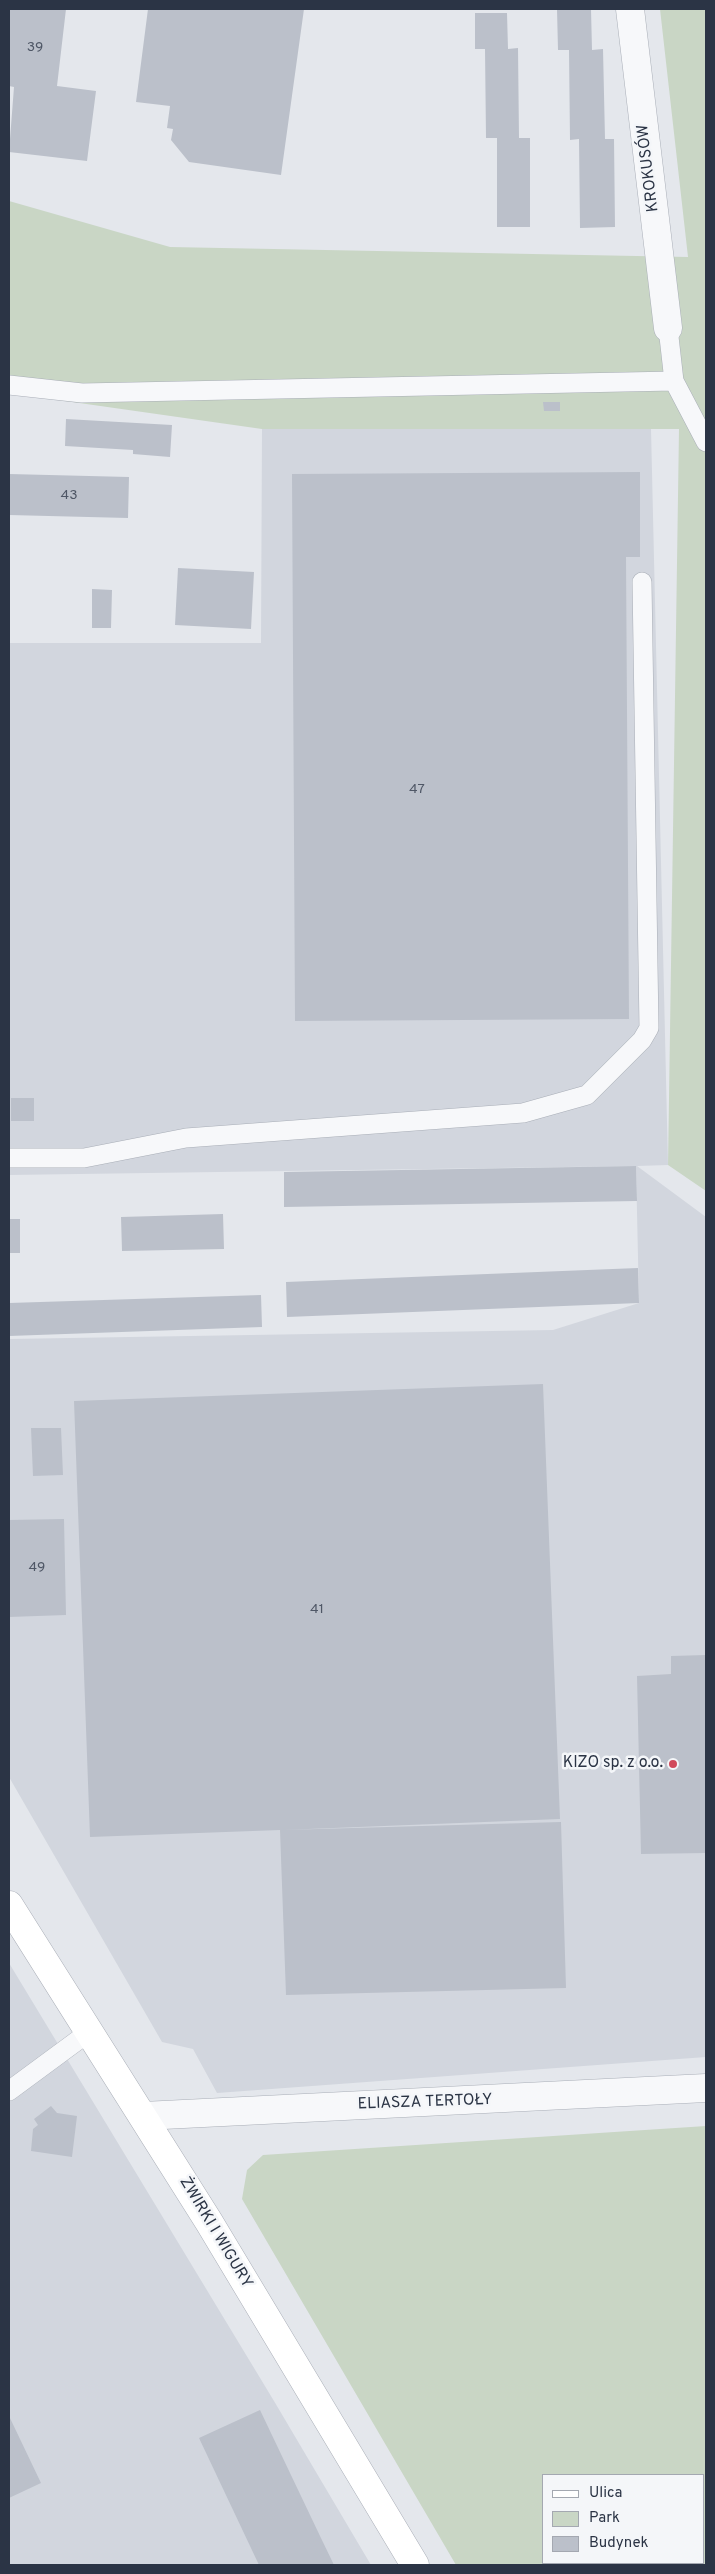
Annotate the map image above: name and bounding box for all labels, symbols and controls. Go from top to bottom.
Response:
house number: 39 [27,40,43,56]
street label: KROKUSÓW [634,123,664,213]
house number: 43 [60,488,78,504]
house number: 47 [409,782,425,798]
house number: 49 [29,1560,45,1576]
house number: 41 [310,1602,324,1618]
place label: KIZO sp. z o.o. [563,1754,663,1774]
marker: KIZO sp. z o.o. [667,1758,679,1770]
street label: ELIASZA TERTOŁY [357,2091,493,2115]
street label: ŻWIRKI I WIGURY [174,2174,256,2292]
legend [542,2474,705,2564]
text: Ulica [589,2484,622,2503]
text: Park [589,2509,620,2528]
text: Budynek [589,2534,648,2553]

